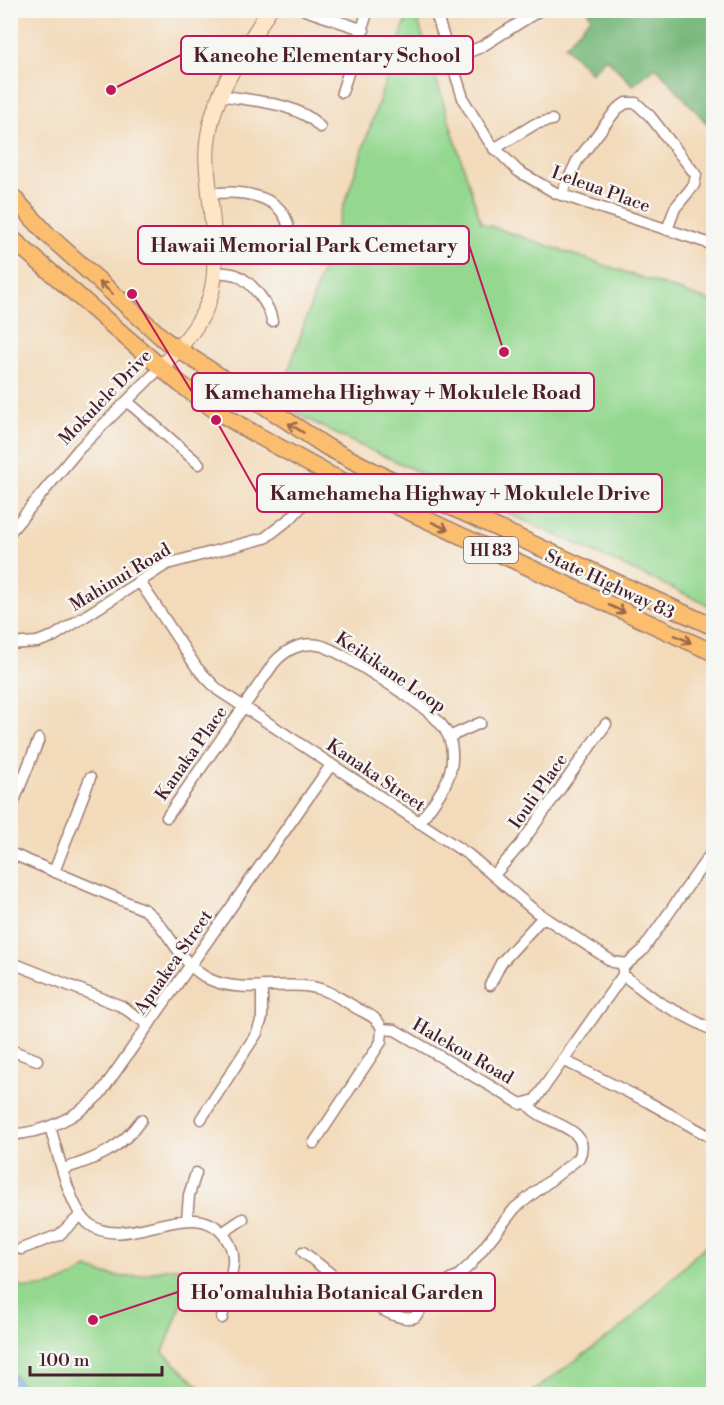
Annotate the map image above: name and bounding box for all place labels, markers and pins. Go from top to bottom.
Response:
callout: Kaneohe Elementary School [181,36,473,74]
callout: Hawaii Memorial Park Cemetary [138,226,469,264]
callout: Kamehameha Highway + Mokulele Road [192,373,594,411]
callout: Kamehameha Highway + Mokulele Drive [257,474,662,512]
callout: Ho'omaluhia Botanical Garden [178,1273,495,1311]

